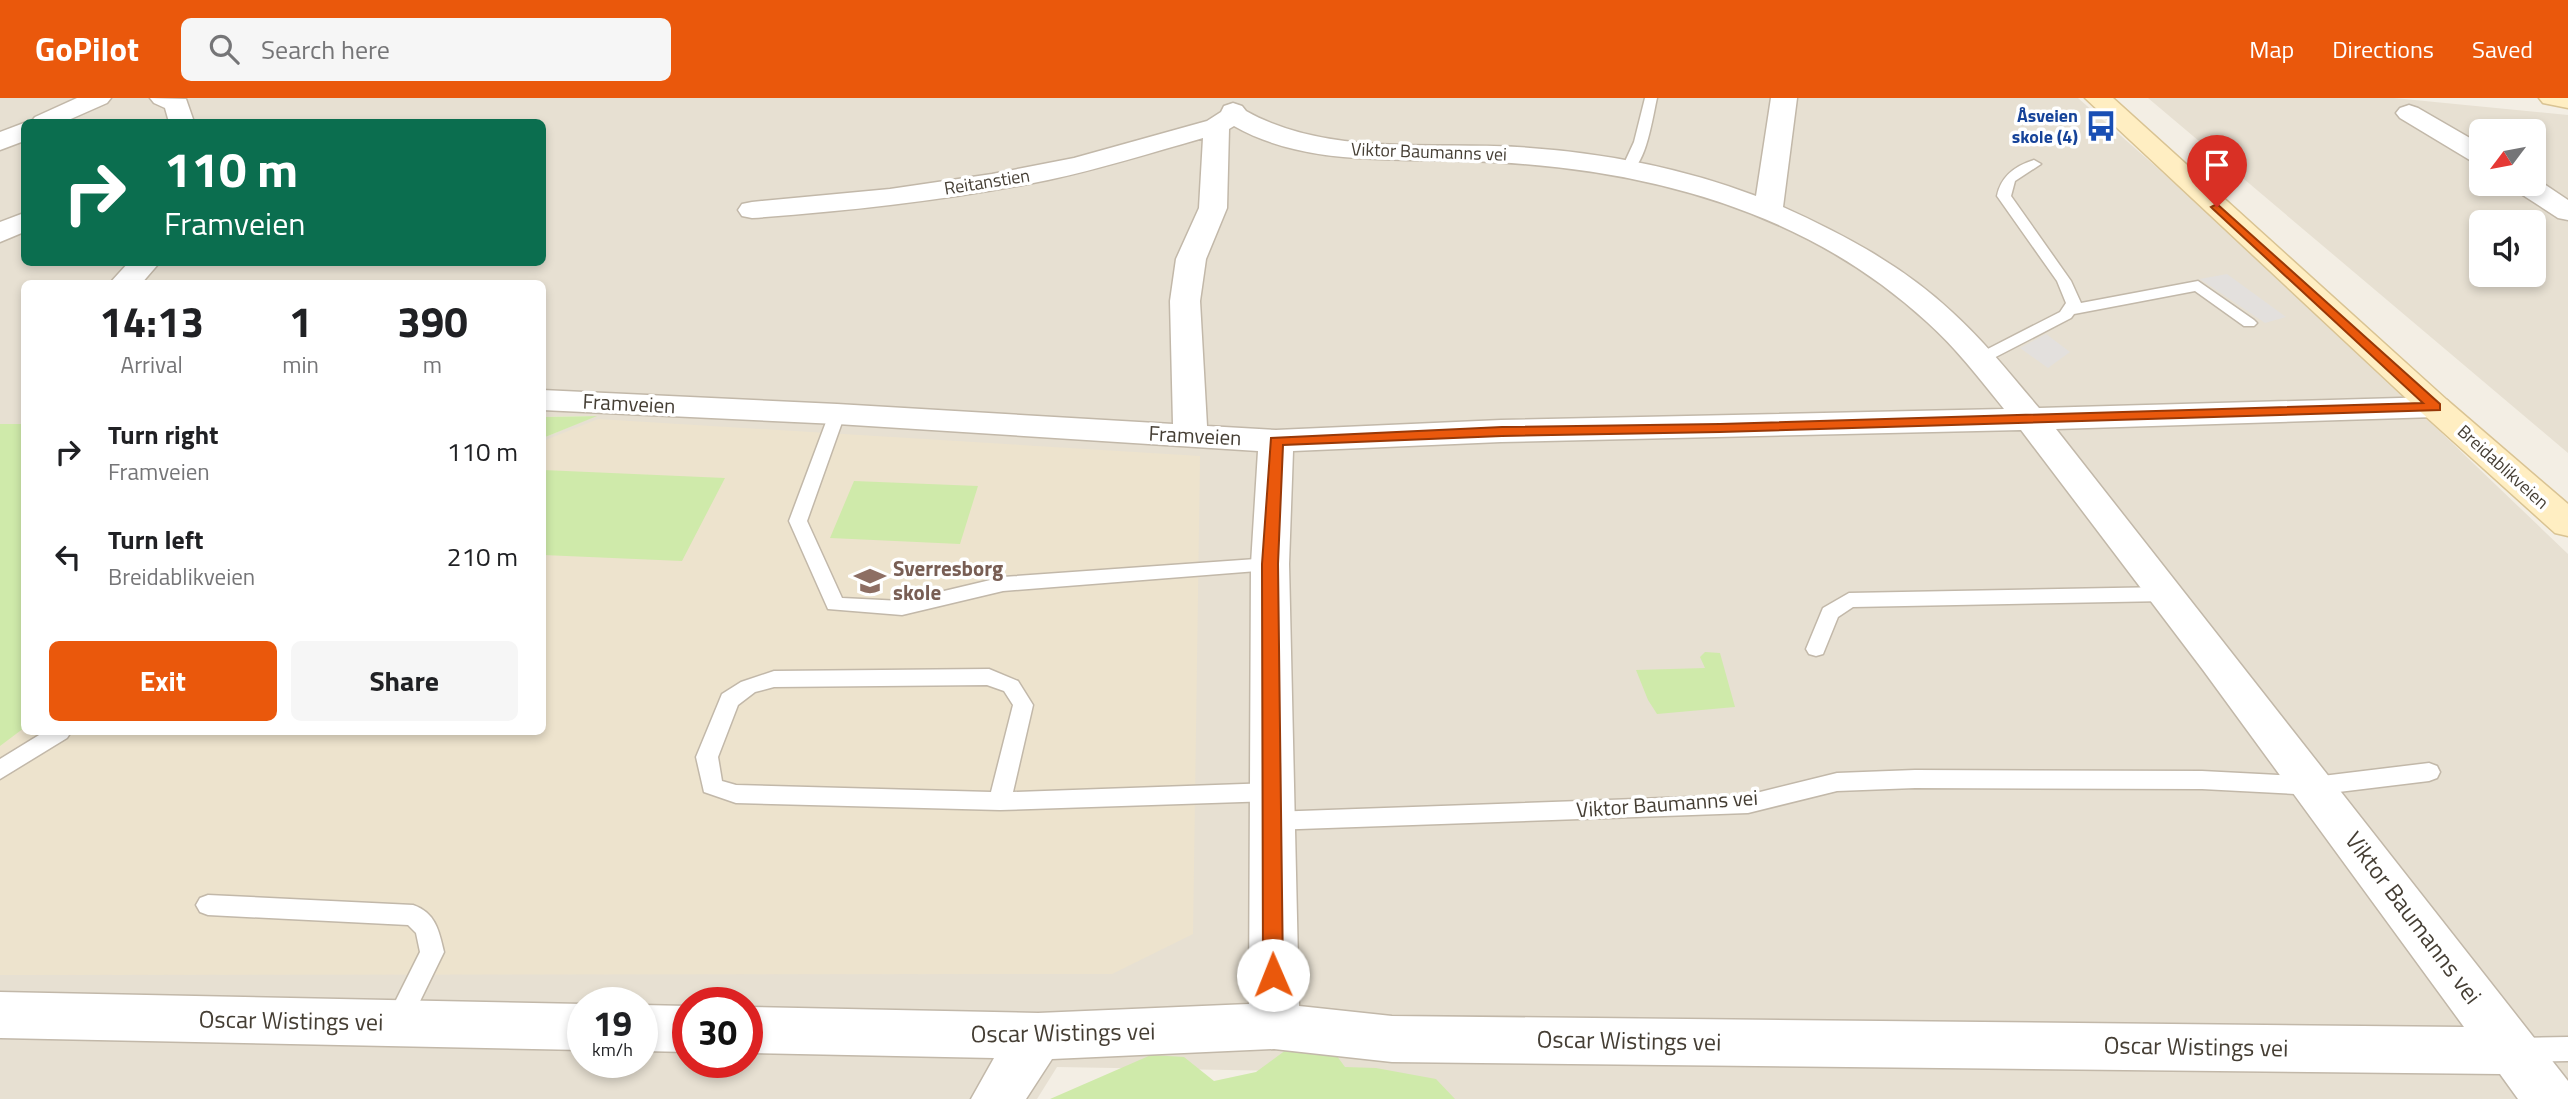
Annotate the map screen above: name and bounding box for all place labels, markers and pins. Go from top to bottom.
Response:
place label: Åsveien skole (4) [2012,102,2078,150]
bus stop icon: Åsveien skole (4) [2084,109,2118,143]
pin [2187,135,2247,207]
place label: Sverresborg skole [893,552,1003,608]
school or university icon: Sverresborg skole [853,564,887,598]

